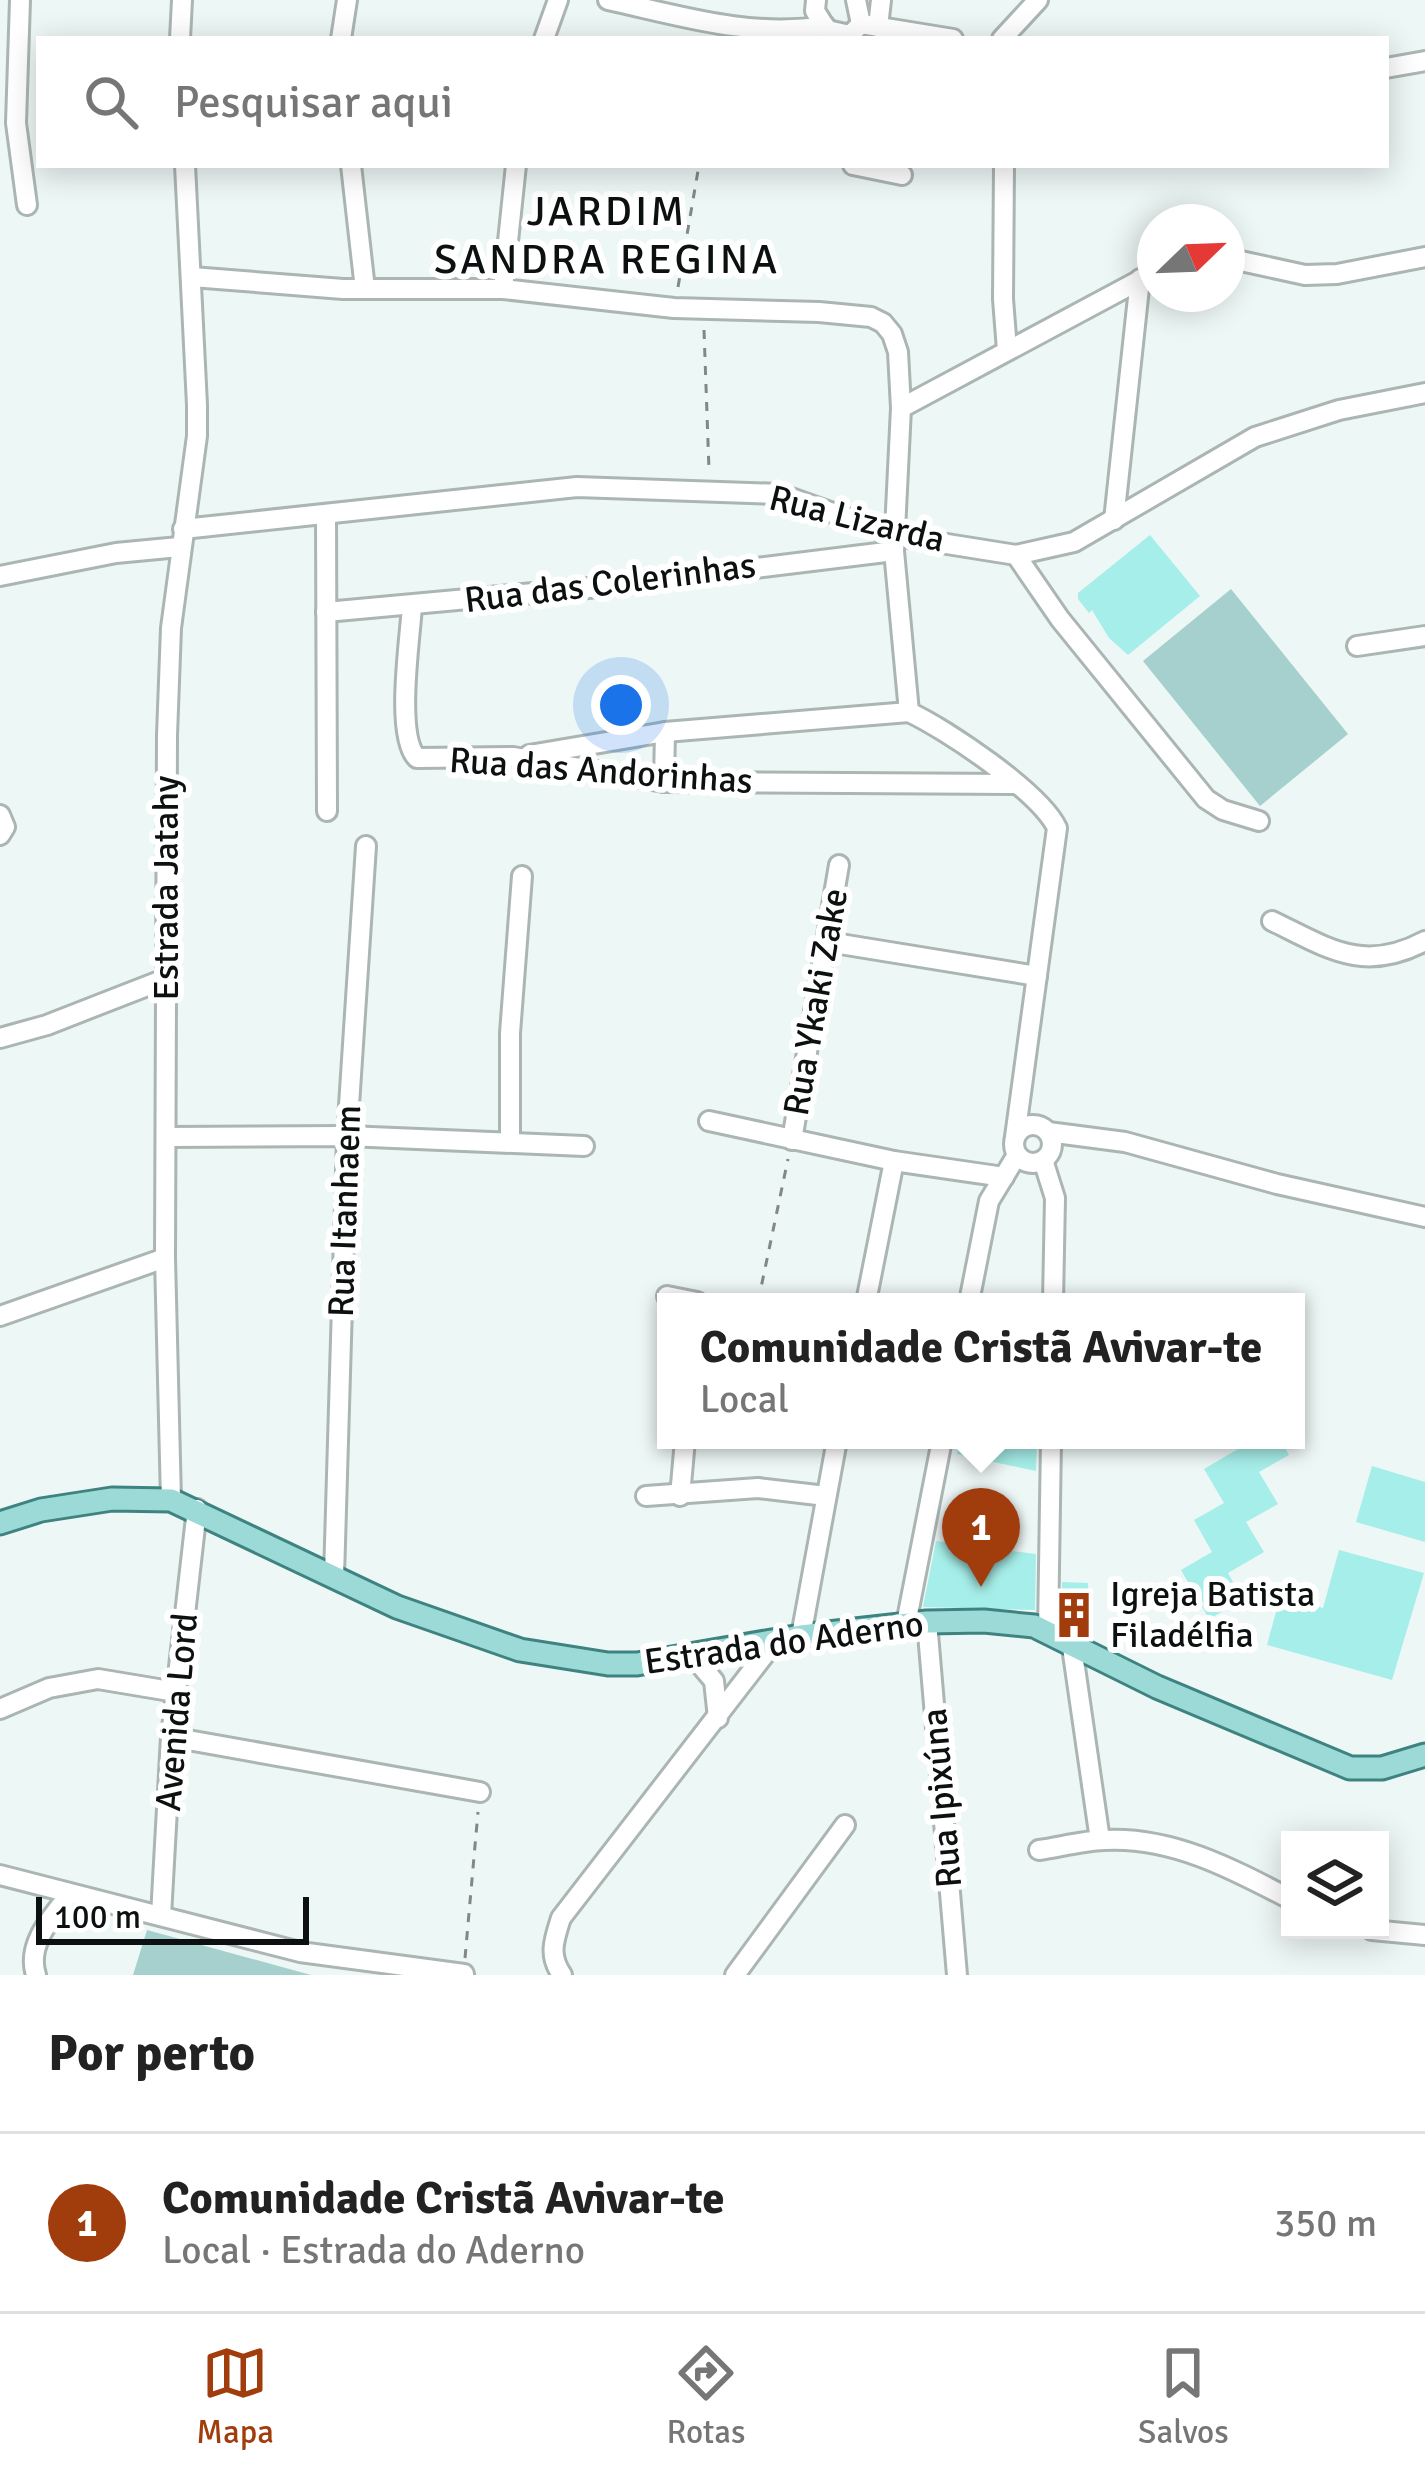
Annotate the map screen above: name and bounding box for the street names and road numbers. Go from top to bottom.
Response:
street label: Rua Lizarda [765,475,949,563]
street label: Rua das Colerinhas [462,543,758,623]
street label: Rua das Andorinhas [448,738,754,804]
street label: Estrada Jatahy [144,775,189,1000]
street label: Rua Ykaki Zake [774,885,858,1119]
street label: Rua Itanhaem [319,1104,371,1318]
street label: Estrada do Aderno [642,1601,926,1685]
street label: Avenida Lord [146,1611,208,1813]
street label: Rua Ipixúna [912,1706,972,1890]

